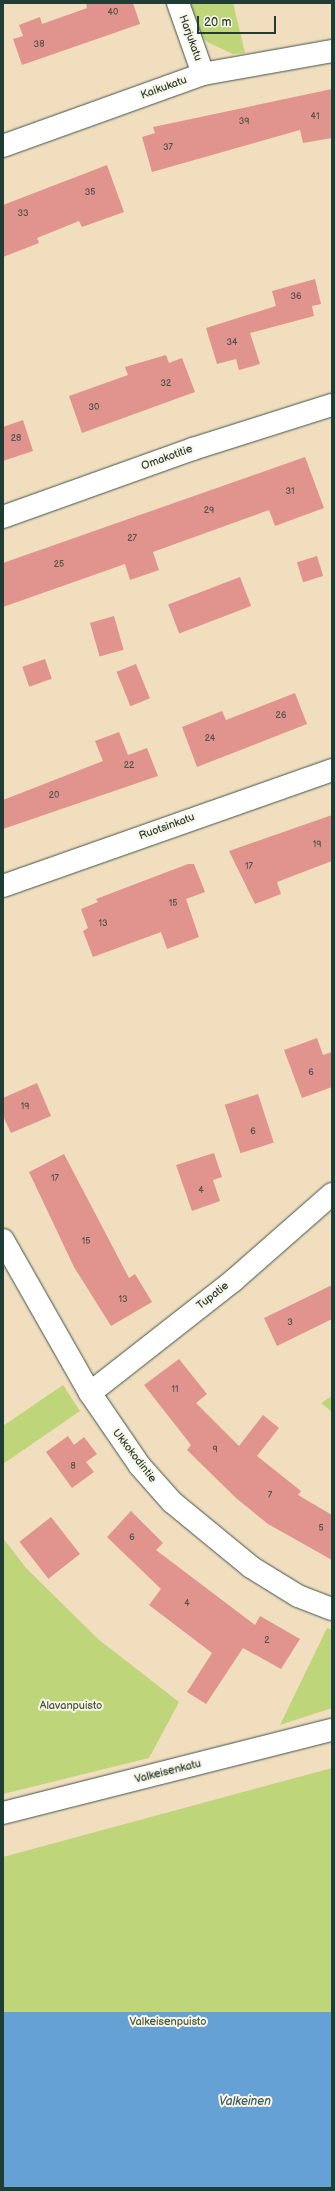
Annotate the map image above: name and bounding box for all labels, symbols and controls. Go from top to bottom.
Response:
house number: 40 [108,8,118,18]
scale bar [199,8,278,34]
street label: Harjukatu [176,13,204,63]
text: 20 m [204,15,231,30]
house number: 38 [34,40,44,50]
street label: Kaikukatu [139,74,189,102]
house number: 41 [311,112,319,122]
house number: 39 [239,117,249,127]
house number: 37 [163,143,173,153]
house number: 35 [85,188,95,198]
house number: 33 [17,209,29,219]
house number: 36 [290,292,302,302]
house number: 34 [226,338,238,348]
house number: 32 [161,379,171,389]
house number: 30 [89,403,99,413]
house number: 28 [11,434,21,444]
street label: Omakotitie [140,443,194,473]
house number: 31 [285,487,295,497]
house number: 29 [204,506,214,516]
house number: 27 [127,534,137,544]
house number: 25 [54,560,64,570]
house number: 26 [276,711,286,721]
house number: 24 [205,734,215,744]
house number: 22 [124,761,134,771]
house number: 20 [49,791,59,801]
street label: Ruotsinkatu [137,811,197,843]
house number: 19 [313,840,321,850]
house number: 17 [245,862,253,872]
house number: 15 [169,899,177,909]
house number: 13 [98,919,108,929]
house number: 6 [308,1068,314,1078]
house number: 19 [21,1102,29,1112]
house number: 6 [250,1127,256,1137]
house number: 17 [51,1174,59,1184]
house number: 4 [198,1186,204,1196]
house number: 15 [82,1237,90,1247]
street label: Tupatie [194,1279,232,1313]
house number: 13 [118,1295,128,1305]
house number: 3 [287,1318,293,1328]
house number: 11 [172,1385,178,1395]
street label: Ukkokodintie [109,1427,159,1485]
house number: 9 [212,1445,218,1455]
house number: 8 [70,1462,76,1472]
house number: 7 [268,1491,272,1501]
house number: 5 [318,1524,324,1534]
house number: 6 [129,1533,135,1543]
house number: 4 [184,1599,190,1609]
house number: 2 [264,1636,270,1646]
park label: Alavanpuisto [40,1699,102,1713]
street label: Valkeisenkatu [133,1757,203,1787]
park label: Valkeisenpuisto [130,2015,206,2029]
water label: Valkeinen [219,2095,271,2109]

